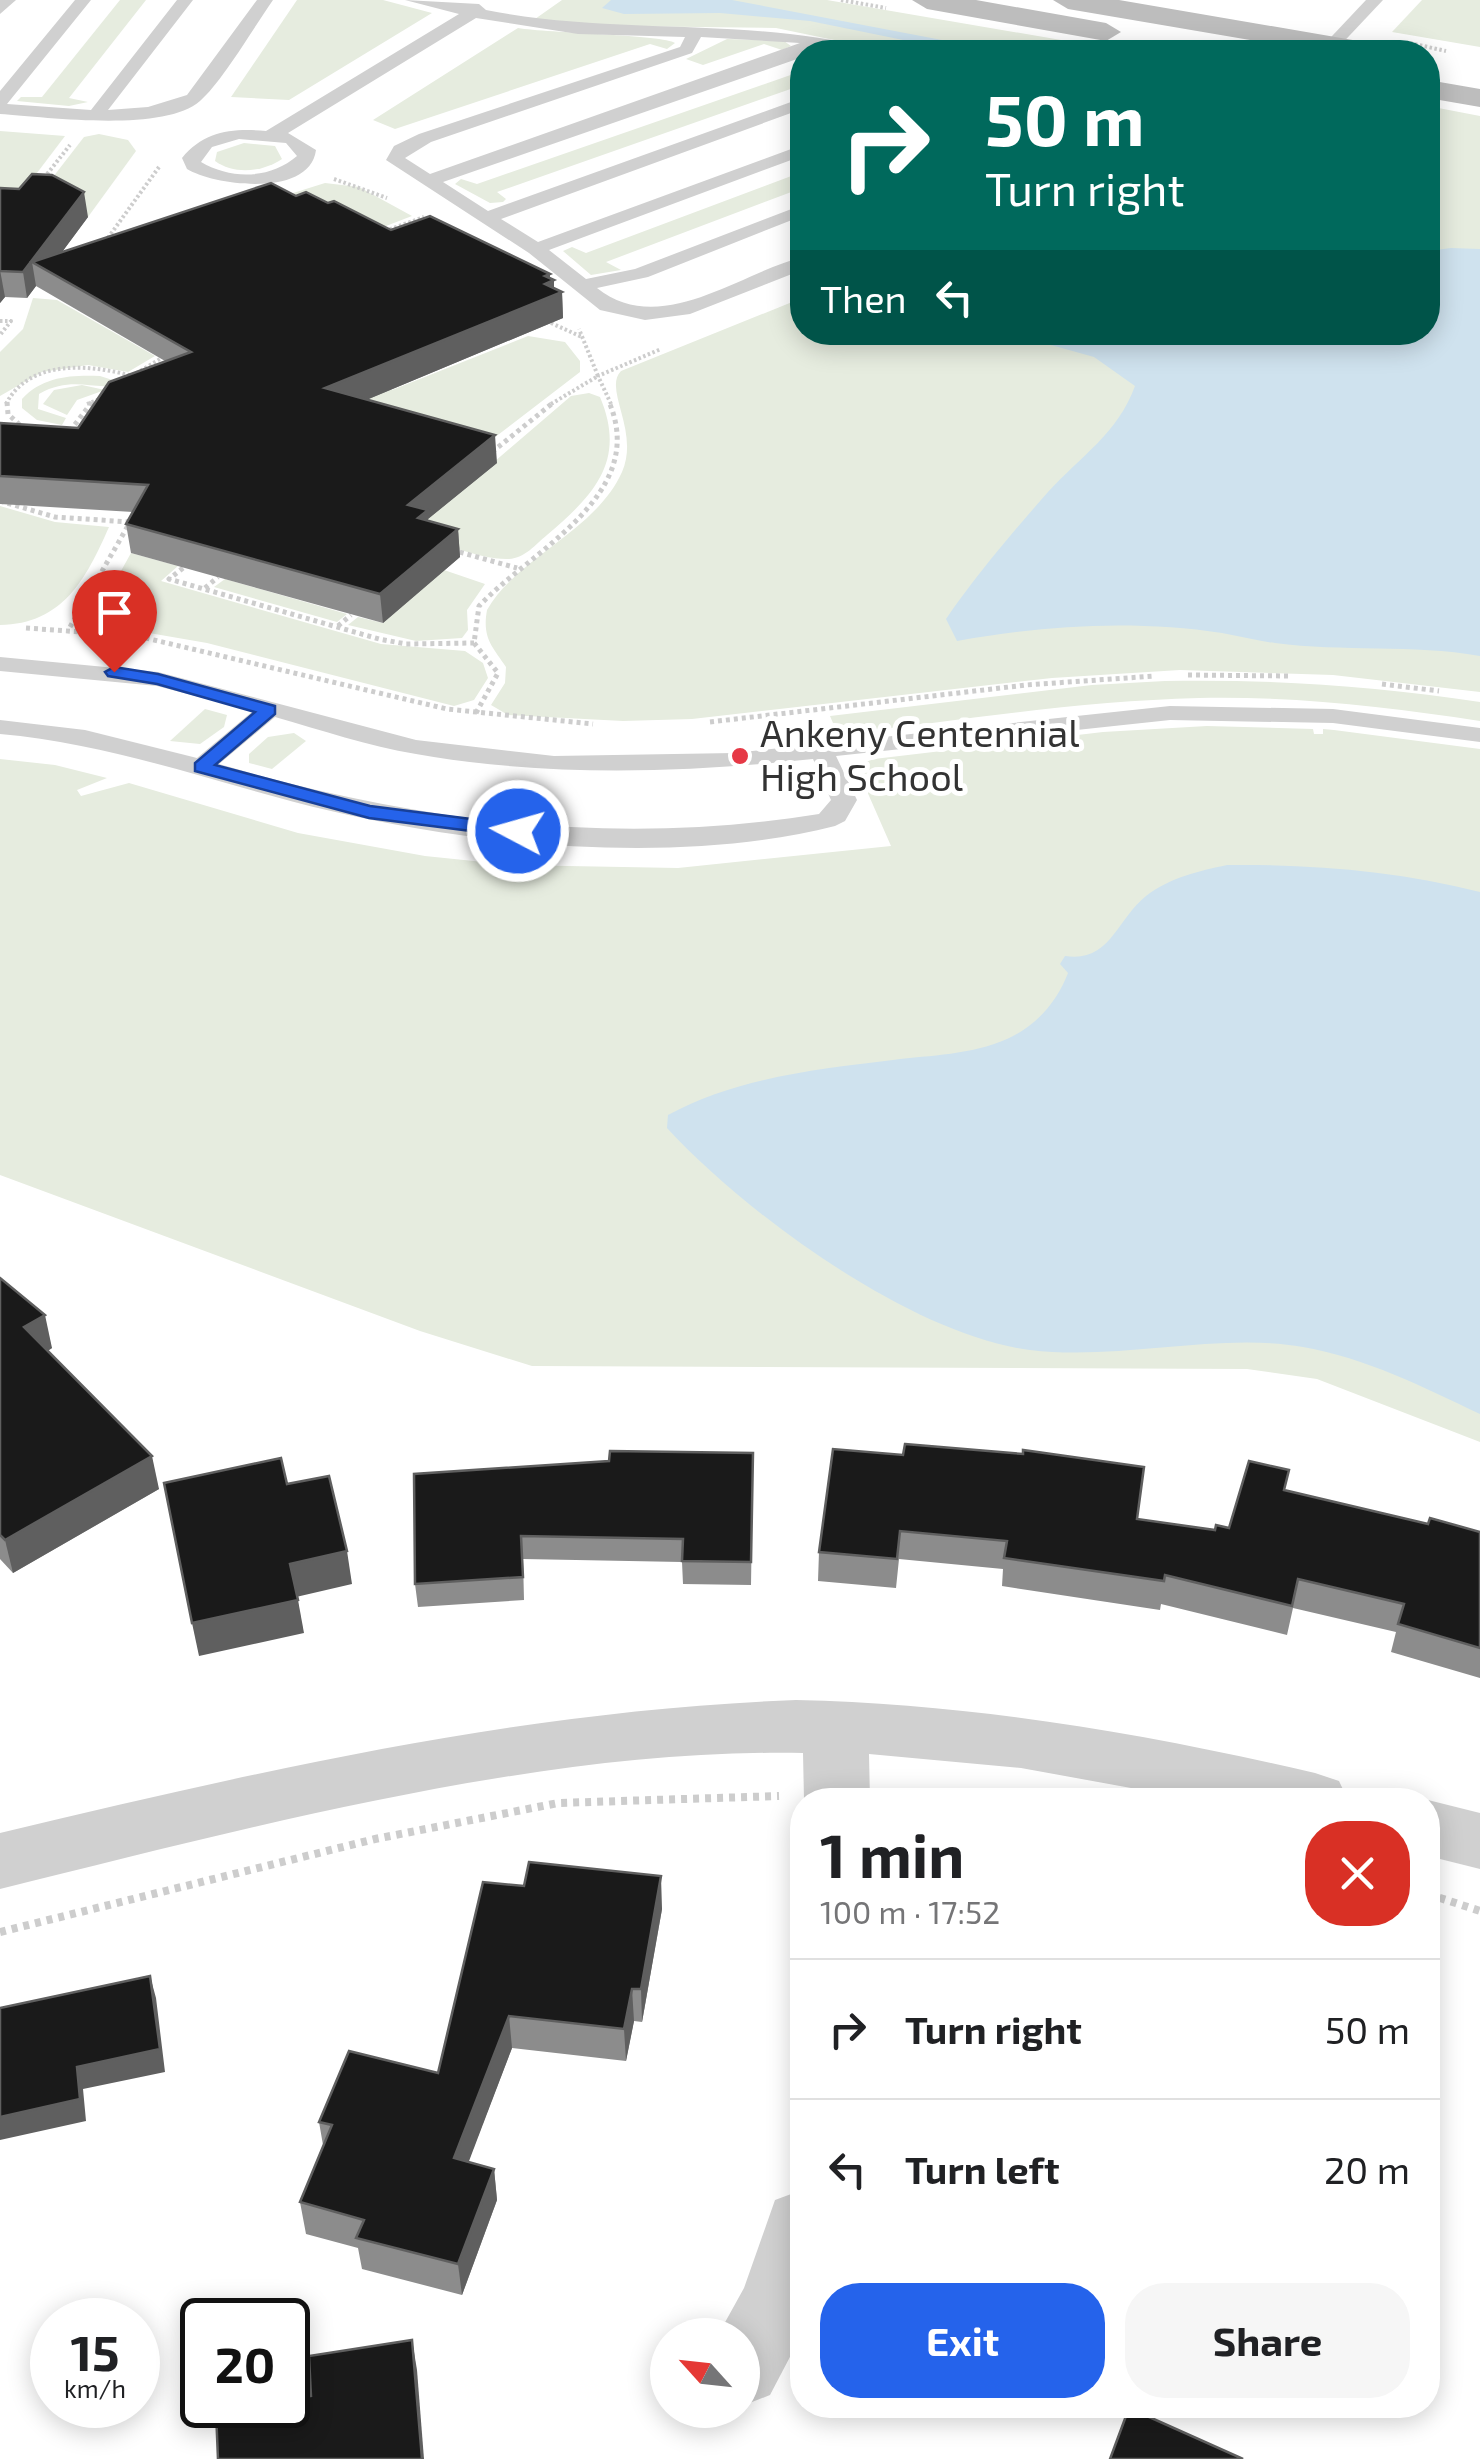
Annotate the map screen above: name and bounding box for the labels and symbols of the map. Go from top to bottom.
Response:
pin [72,570,157,673]
place label: Ankeny Centennial High School [760,709,1079,799]
marker: Ankeny Centennial High School [729,745,751,767]
position arrow [466,779,570,883]
speed limit sign: 20 [180,2298,310,2428]
north arrow [650,2318,760,2428]

